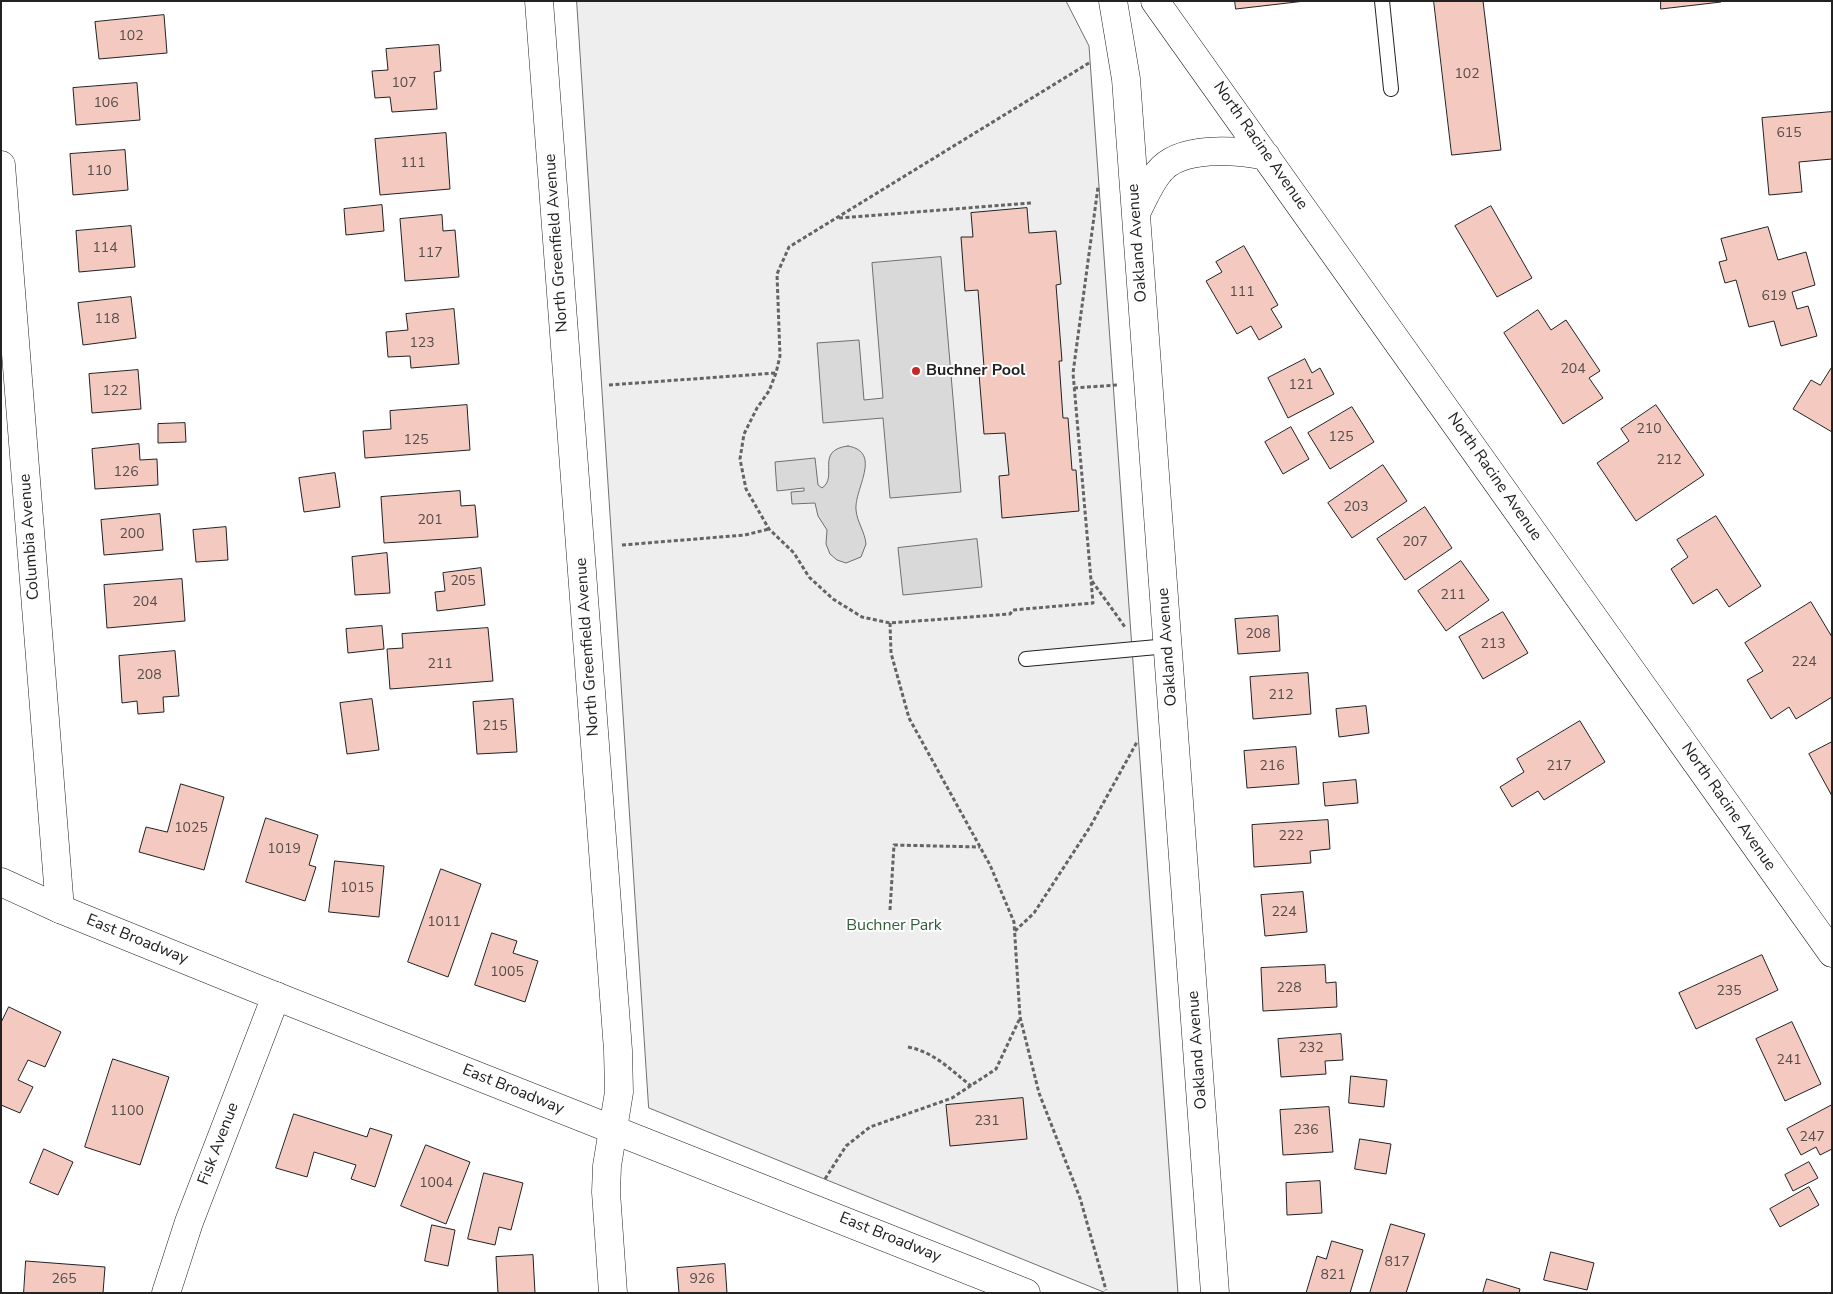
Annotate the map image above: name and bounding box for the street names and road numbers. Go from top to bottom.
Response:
street label: North Racine Avenue [1209,78,1311,214]
street label: North Greenfield Avenue [541,153,573,333]
street label: Oakland Avenue [1124,183,1152,303]
street label: North Racine Avenue [1443,409,1545,545]
street label: Columbia Avenue [16,473,44,601]
street label: North Greenfield Avenue [572,557,604,737]
street label: Oakland Avenue [1154,587,1182,707]
street label: North Racine Avenue [1677,739,1779,875]
street label: East Broadway [83,911,191,969]
street label: Oakland Avenue [1184,990,1212,1110]
street label: East Broadway [459,1061,567,1119]
street label: Fisk Avenue [194,1100,244,1188]
street label: East Broadway [836,1209,944,1267]

